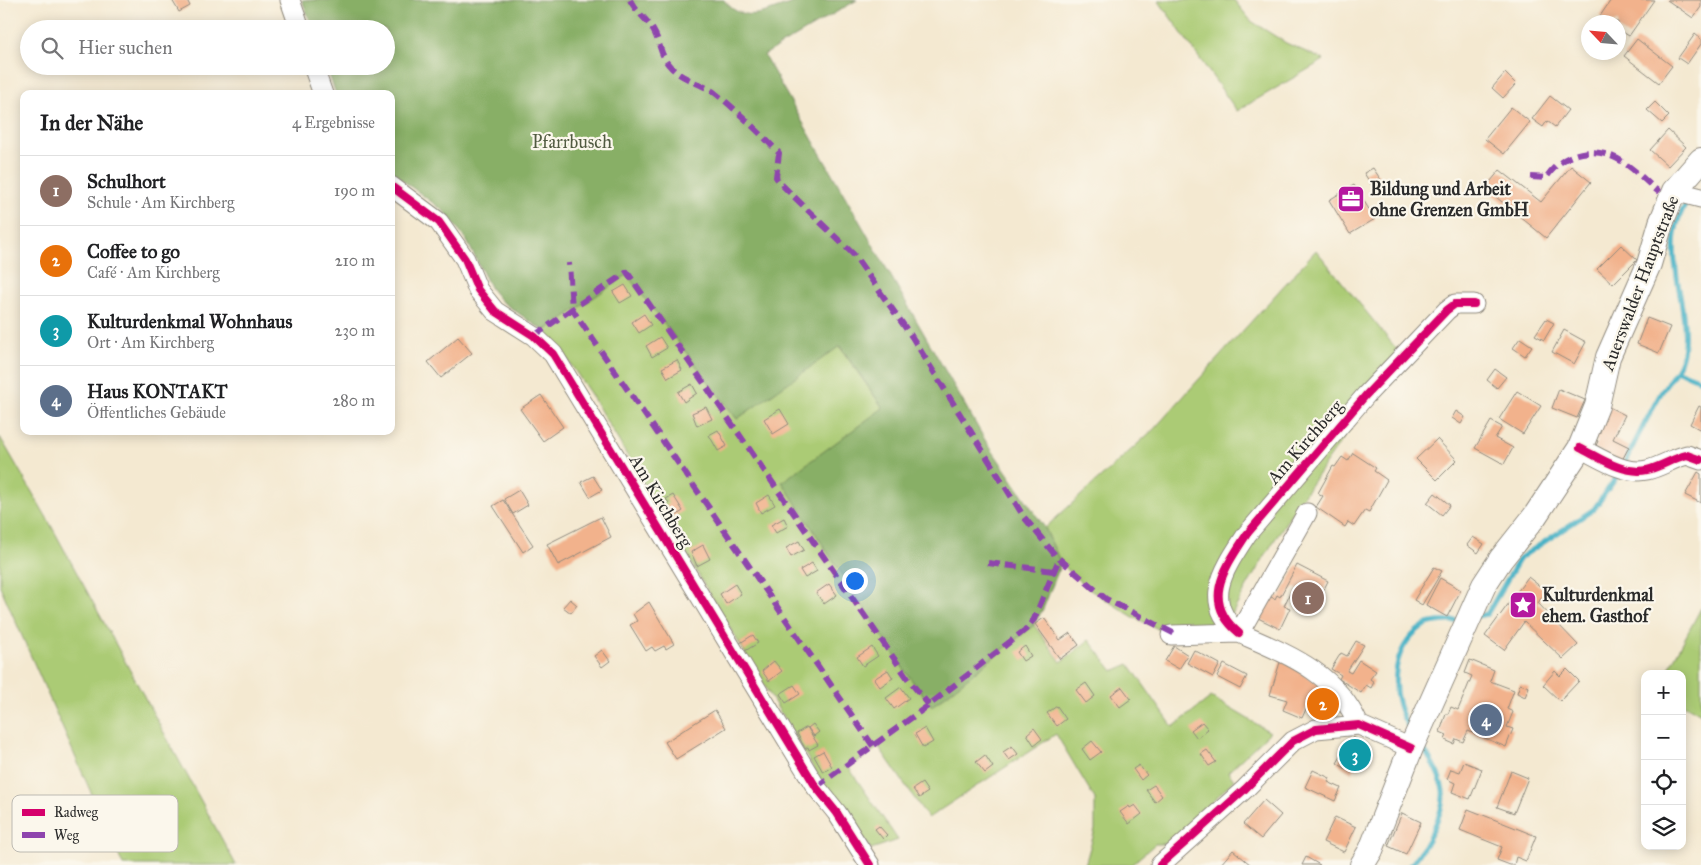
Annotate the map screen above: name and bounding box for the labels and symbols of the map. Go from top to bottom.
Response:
north arrow [1581,15,1626,60]
park label: Pfarrbusch [532,131,612,153]
place label: Bildung und Arbeit ohne Grenzen GmbH [1370,178,1529,221]
office icon: Bildung und Arbeit ohne Grenzen GmbH [1336,184,1366,214]
street label: Auerswalder Hauptstraße [1596,192,1684,375]
street label: Am Kirchberg [1262,395,1349,490]
street label: Am Kirchberg [623,450,698,552]
your location [842,568,868,594]
pin: 1 [1292,579,1324,617]
place label: Kulturdenkmal ehem. Gasthof [1542,584,1655,627]
place icon: Kulturdenkmal ehem. Gasthof [1508,590,1538,620]
pin: 2 [1307,685,1339,723]
pin: 4 [1470,701,1502,739]
pin: 3 [1339,736,1371,774]
legend [12,795,178,852]
text: Radweg [54,804,99,821]
text: Weg [54,827,80,844]

